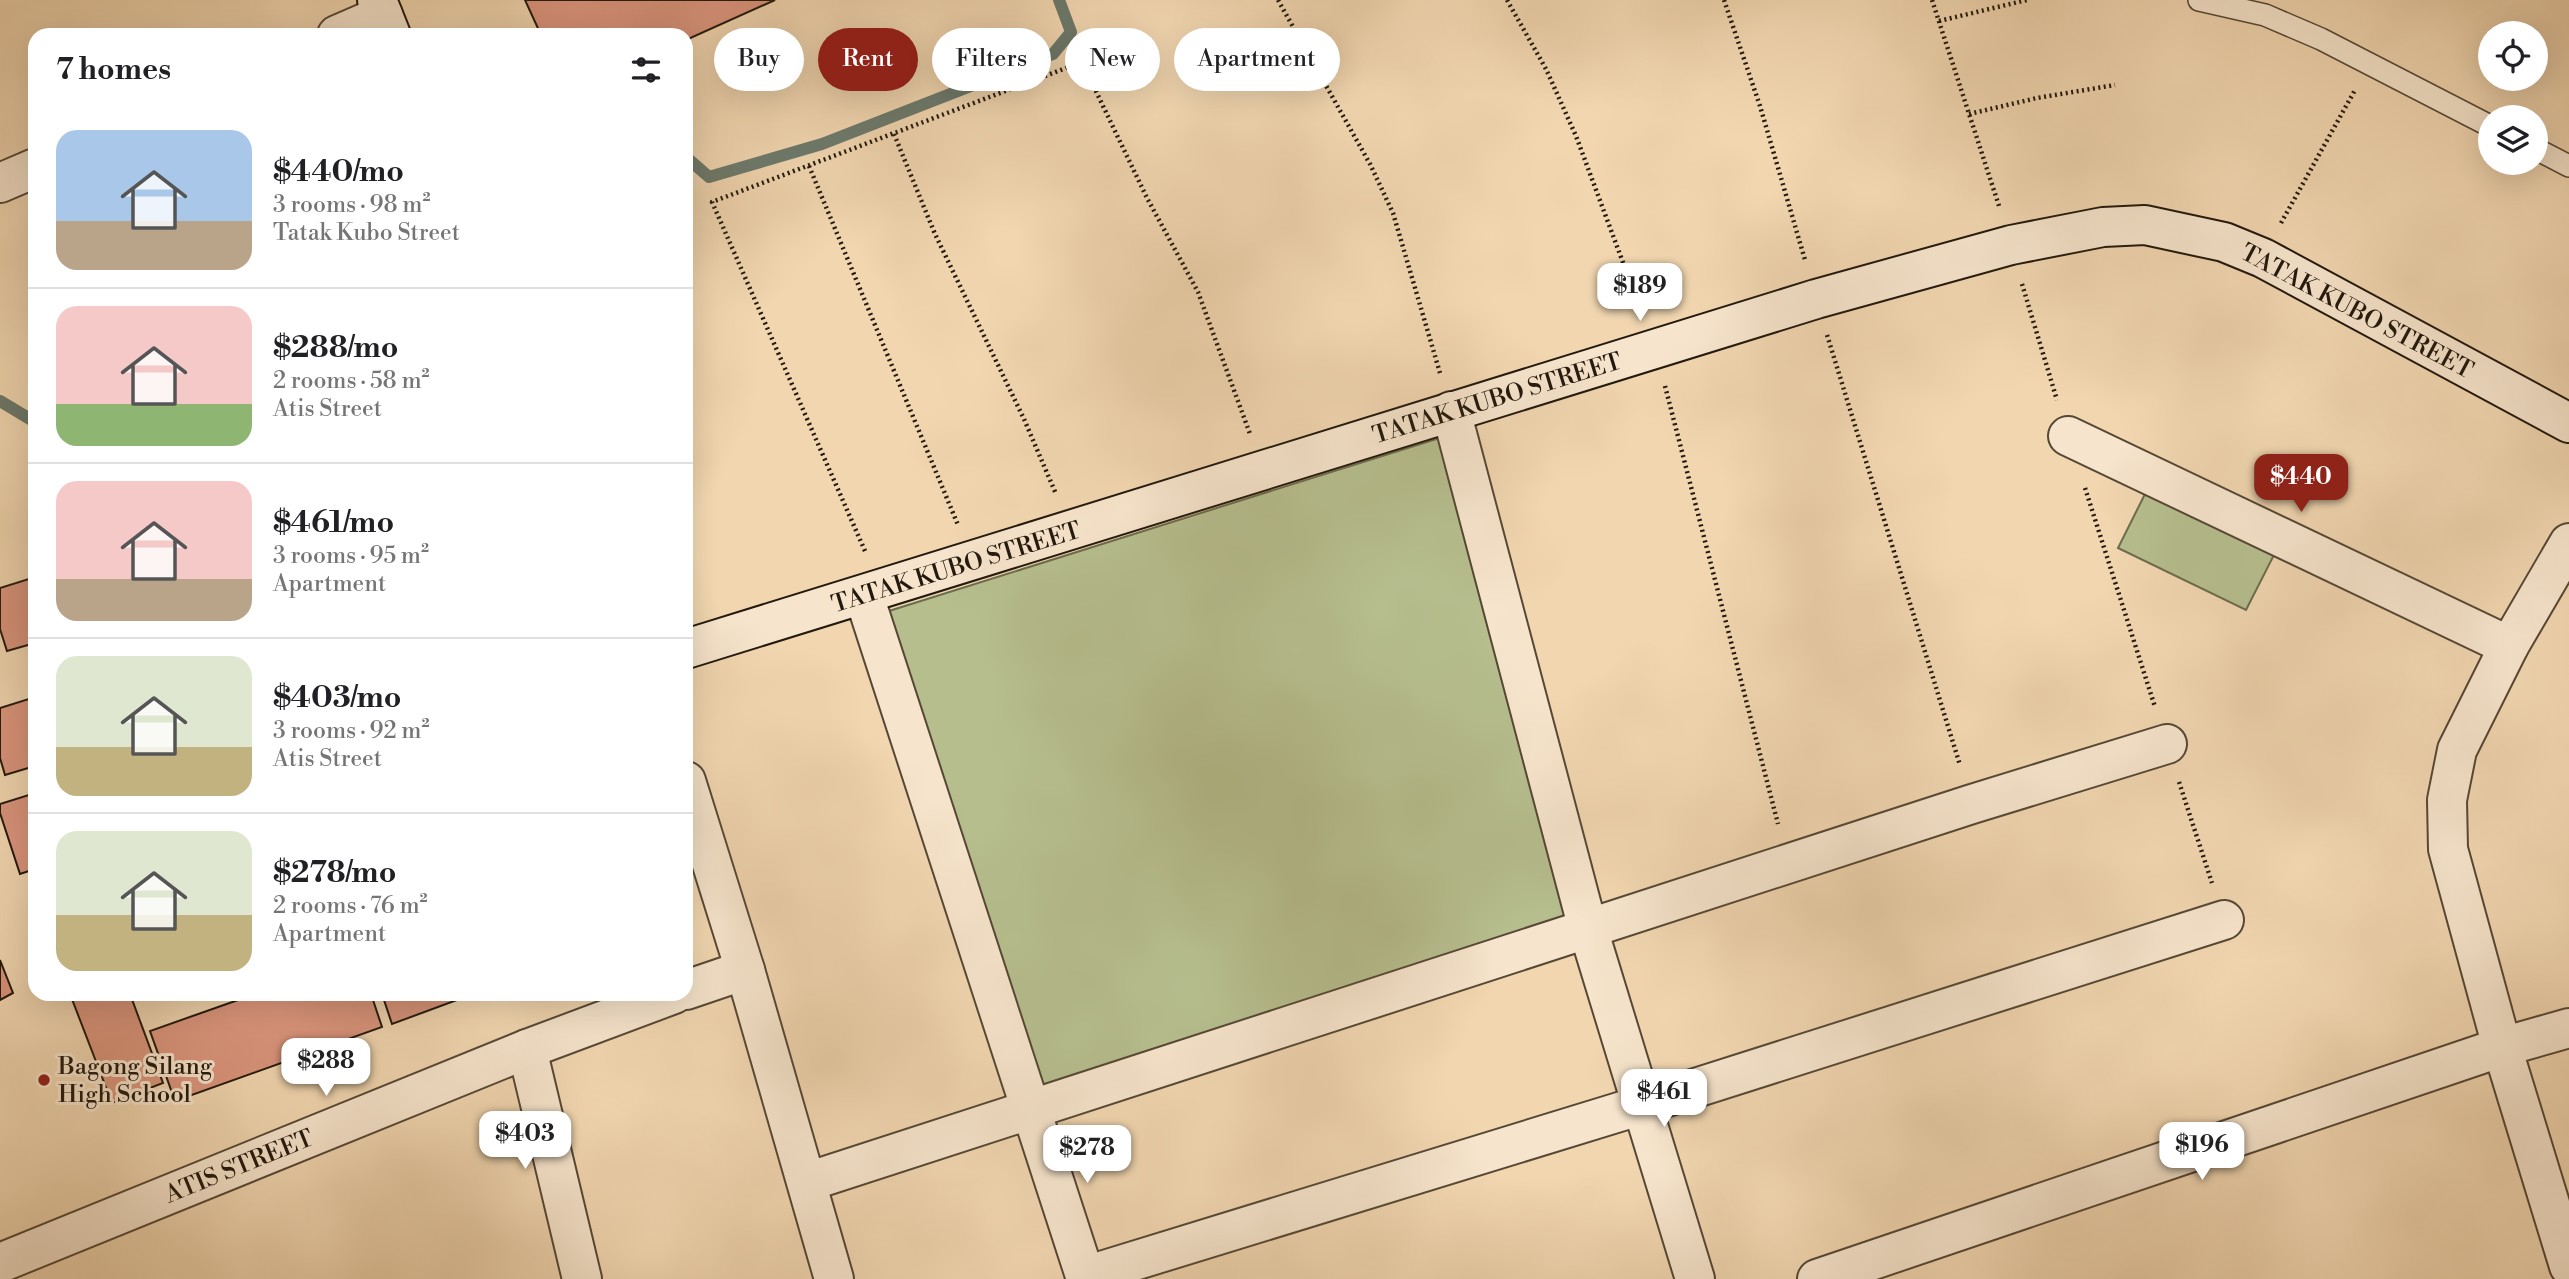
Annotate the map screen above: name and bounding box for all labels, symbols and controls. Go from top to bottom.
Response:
map controls [2478,21,2548,175]
button: locate [2478,21,2548,91]
chip: Buy [714,28,804,91]
chip: Rent [818,28,918,91]
chip: Filters [932,28,1051,91]
chip: New [1065,28,1160,91]
chip: Apartment [1174,28,1340,91]
text: 7 homes [56,51,171,89]
icon: filters [627,51,665,89]
button: layers [2478,105,2548,175]
text: $440/mo [273,153,404,191]
icon: home [112,158,196,242]
text: 3 rooms · 98 m² [273,191,430,219]
text: Tatak Kubo Street [273,219,460,247]
street label: TATAK KUBO STREET [2235,238,2478,386]
pin: $189 [1599,264,1681,323]
text: $189 [1613,272,1667,300]
text: $288/mo [273,329,398,367]
icon: home [112,334,196,418]
street label: TATAK KUBO STREET [1369,347,1626,451]
text: 2 rooms · 58 m² [273,367,430,395]
text: Atis Street [273,395,382,423]
pin: $440 [2260,454,2342,514]
text: $440 [2270,463,2332,491]
text: $461/mo [273,504,394,542]
icon: home [112,509,196,593]
street label: TATAK KUBO STREET [828,516,1085,620]
text: 3 rooms · 95 m² [273,542,429,570]
text: Apartment [273,570,386,598]
text: $403/mo [273,679,401,717]
icon: home [112,684,196,768]
text: 3 rooms · 92 m² [273,717,429,745]
text: Atis Street [273,745,382,773]
text: $278/mo [273,854,396,892]
icon: home [112,859,196,943]
text: 2 rooms · 76 m² [273,892,428,920]
text: Apartment [273,920,386,948]
pin: $288 [285,1038,367,1098]
text: $288 [297,1047,355,1075]
place label: Bagong Silang High School [57,1052,213,1110]
pin: $461 [1623,1070,1705,1129]
marker: Bagong Silang High School [36,1072,52,1088]
text: $461 [1637,1078,1691,1106]
pin: $403 [484,1112,566,1171]
text: $403 [495,1120,555,1148]
pin: $196 [2161,1122,2243,1182]
street label: ATIS STREET [160,1124,318,1211]
pin: $278 [1046,1126,1128,1185]
text: $196 [2175,1131,2229,1159]
text: $278 [1059,1134,1115,1162]

